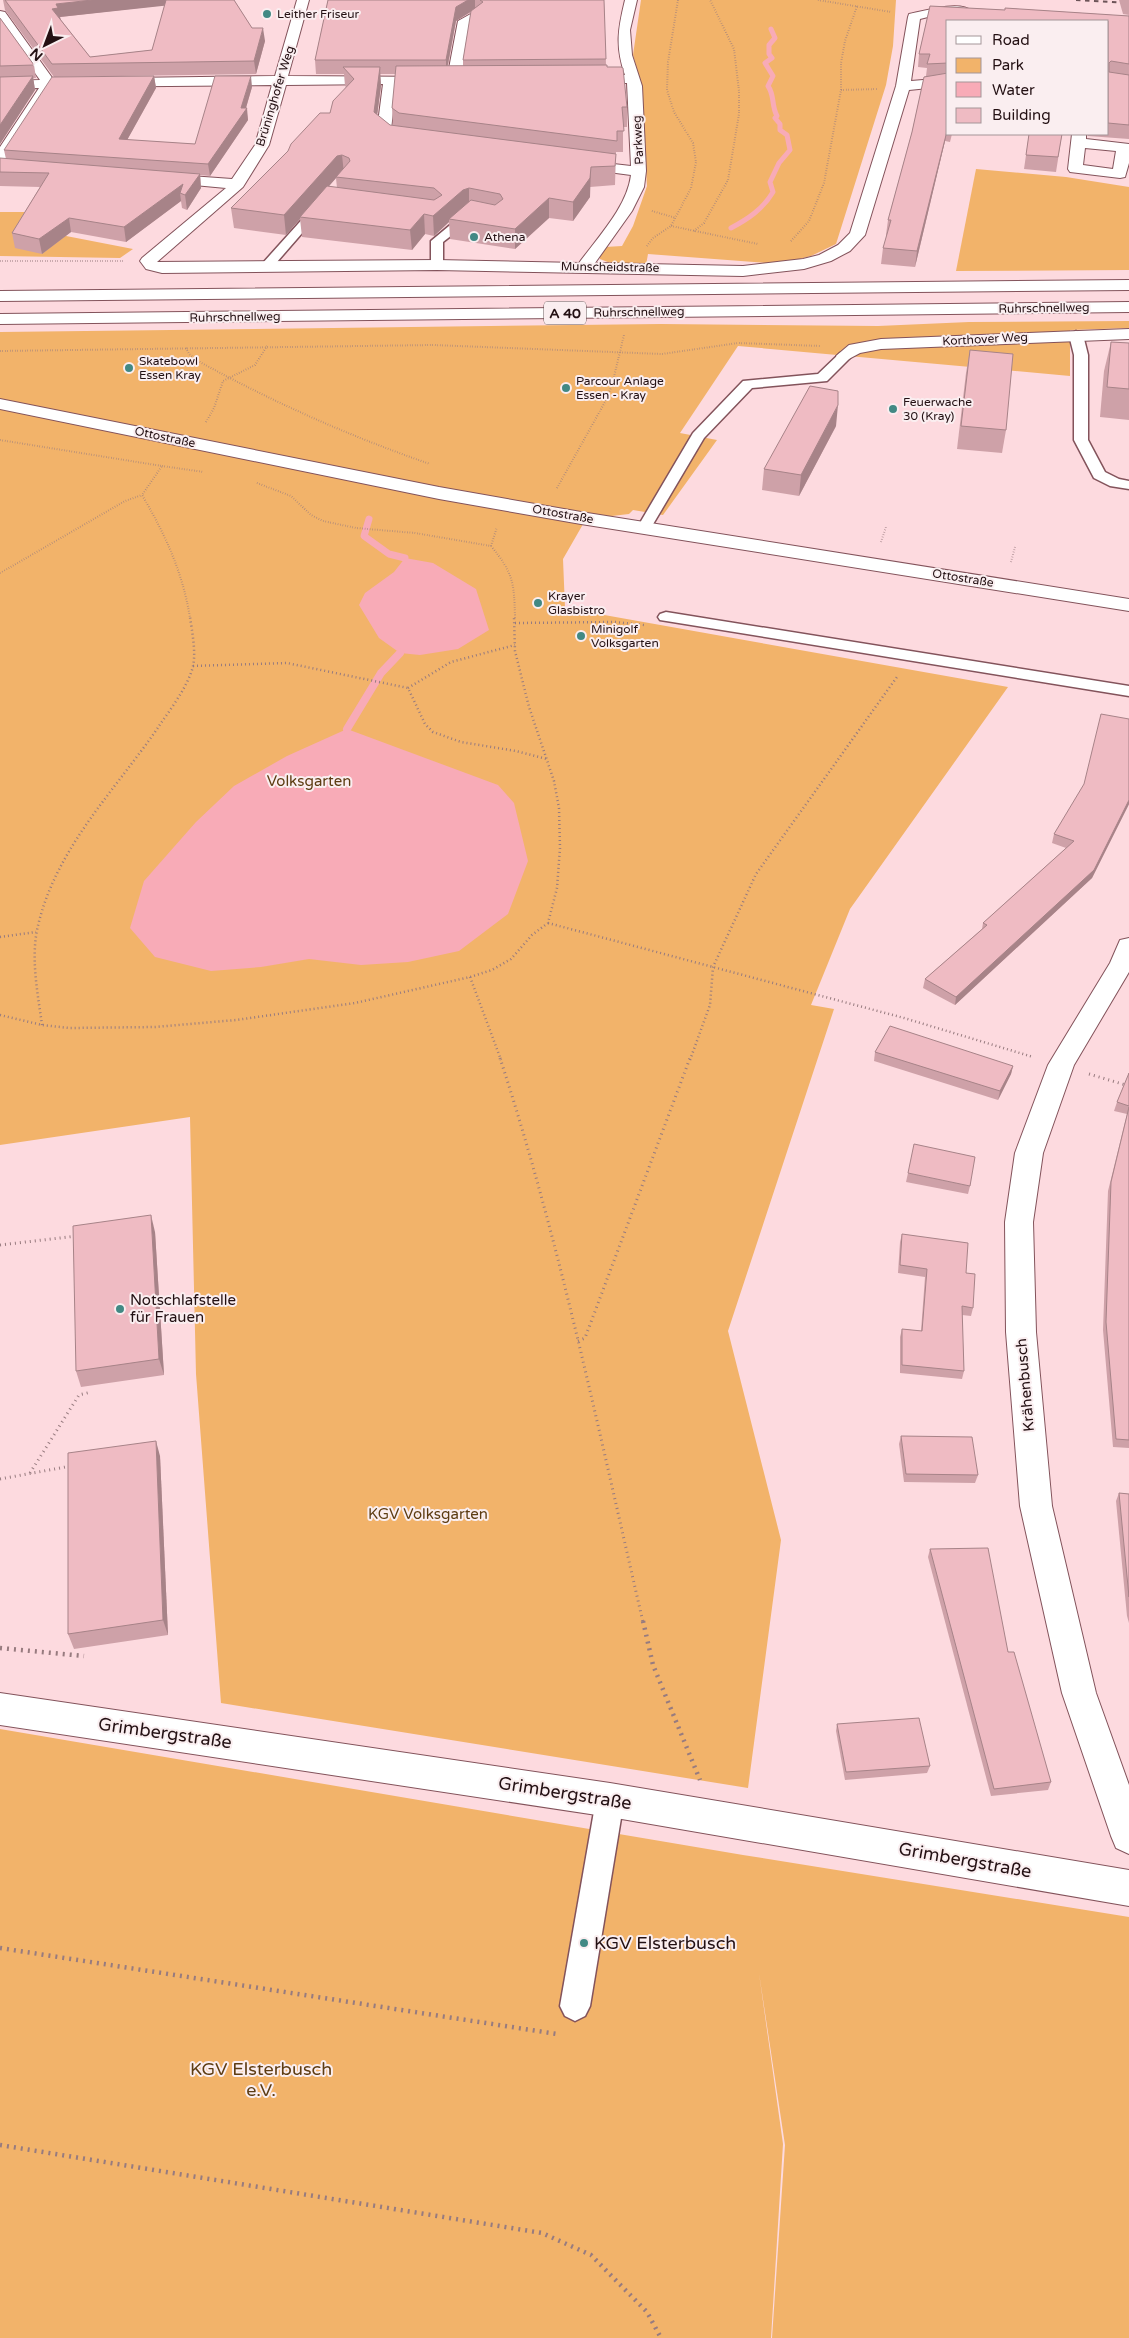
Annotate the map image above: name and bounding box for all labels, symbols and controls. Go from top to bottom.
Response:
place label: Leither Friseur [277,7,360,21]
marker: Leither Friseur [261,8,273,20]
north arrow [20,20,70,70]
legend [946,20,1109,135]
text: Road [992,31,1030,49]
text: N [27,44,47,64]
street label: Brüninghofer Weg [253,44,297,148]
text: Park [992,56,1024,74]
text: Water [992,81,1035,99]
text: Building [992,106,1051,124]
street label: Parkweg [630,115,646,165]
place label: Athena [484,230,525,244]
marker: Athena [468,231,480,243]
street label: Munscheidstraße [561,259,660,275]
street label: Ruhrschnellweg [998,300,1090,316]
road number: A 40 [544,302,586,324]
street label: Ruhrschnellweg [593,304,685,320]
street label: Ruhrschnellweg [189,309,281,325]
street label: Korthover Weg [942,330,1028,348]
place label: Skatebowl Essen Kray [139,354,202,382]
marker: Skatebowl Essen Kray [123,362,135,374]
place label: Parcour Anlage Essen - Kray [576,374,664,402]
marker: Parcour Anlage Essen - Kray [560,382,572,394]
place label: Feuerwache 30 (Kray) [903,395,972,423]
marker: Feuerwache 30 (Kray) [887,403,899,415]
street label: Ottostraße [133,424,197,450]
street label: Ottostraße [531,502,595,526]
street label: Ottostraße [931,566,995,590]
place label: Krayer Glasbistro [548,589,605,617]
marker: Krayer Glasbistro [532,597,544,609]
place label: Minigolf Volksgarten [591,622,659,650]
marker: Minigolf Volksgarten [575,630,587,642]
park label: Volksgarten [267,772,351,790]
place label: Notschlafstelle für Frauen [130,1291,236,1326]
marker: Notschlafstelle für Frauen [114,1303,126,1315]
street label: Krähenbusch [1012,1337,1038,1433]
park label: KGV Volksgarten [368,1505,488,1523]
street label: Grimbergstraße [97,1713,233,1753]
street label: Grimbergstraße [497,1772,633,1814]
street label: Grimbergstraße [897,1837,1033,1883]
place label: KGV Elsterbusch [594,1932,736,1954]
marker: KGV Elsterbusch [578,1937,590,1949]
park label: KGV Elsterbusch e.V. [190,2058,332,2101]

